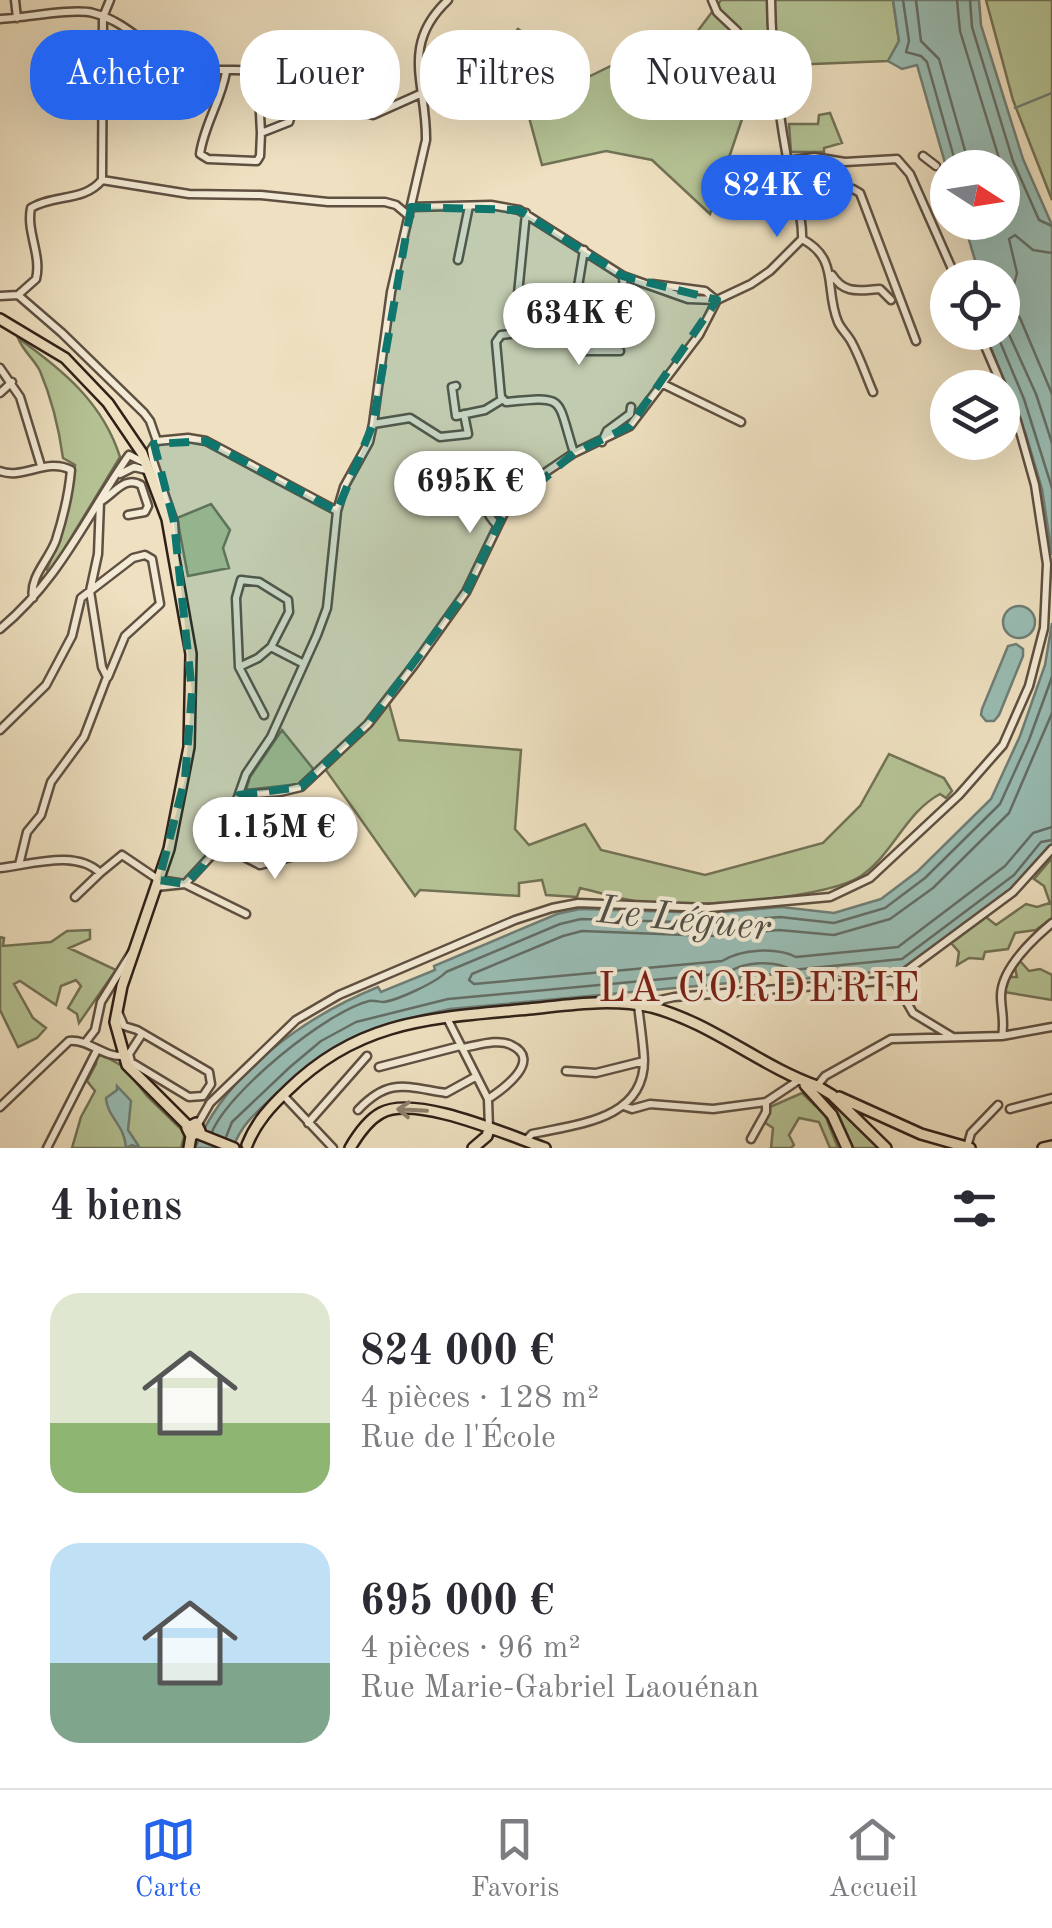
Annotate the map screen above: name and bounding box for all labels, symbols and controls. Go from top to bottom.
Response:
chip: Acheter [30,30,220,120]
chip: Louer [240,30,400,120]
chip: Filtres [420,30,590,120]
chip: Nouveau [610,30,812,120]
north arrow [930,150,1020,240]
map controls [930,150,1020,460]
pin: 824K € [696,155,858,240]
text: 824K € [723,171,831,203]
button: locate [930,260,1020,350]
pin: 634K € [498,283,660,368]
text: 634K € [525,299,633,331]
button: layers [930,370,1020,460]
pin: 695K € [389,451,551,536]
text: 695K € [416,467,524,499]
pin: 1.15M € [183,797,367,882]
text: 1.15M € [215,813,335,845]
water label: Le Léguer [594,892,773,950]
district label: LA CORDERIE [598,969,922,1011]
one-way arrow [397,1100,429,1119]
icon: filters [947,1181,1002,1236]
text: 4 biens [50,1187,182,1229]
text: 824 000 € [360,1332,554,1374]
icon: home [130,1333,250,1453]
text: 4 pièces · 128 m² [360,1383,599,1415]
text: Rue de l'École [360,1423,556,1455]
text: 695 000 € [360,1582,554,1624]
icon: home [130,1583,250,1703]
text: 4 pièces · 96 m² [360,1633,581,1665]
text: Rue Marie-Gabriel Laouénan [360,1673,759,1705]
tab: Carte [135,1812,201,1907]
tab: Favoris [471,1812,559,1907]
tab: Accueil [829,1812,917,1907]

